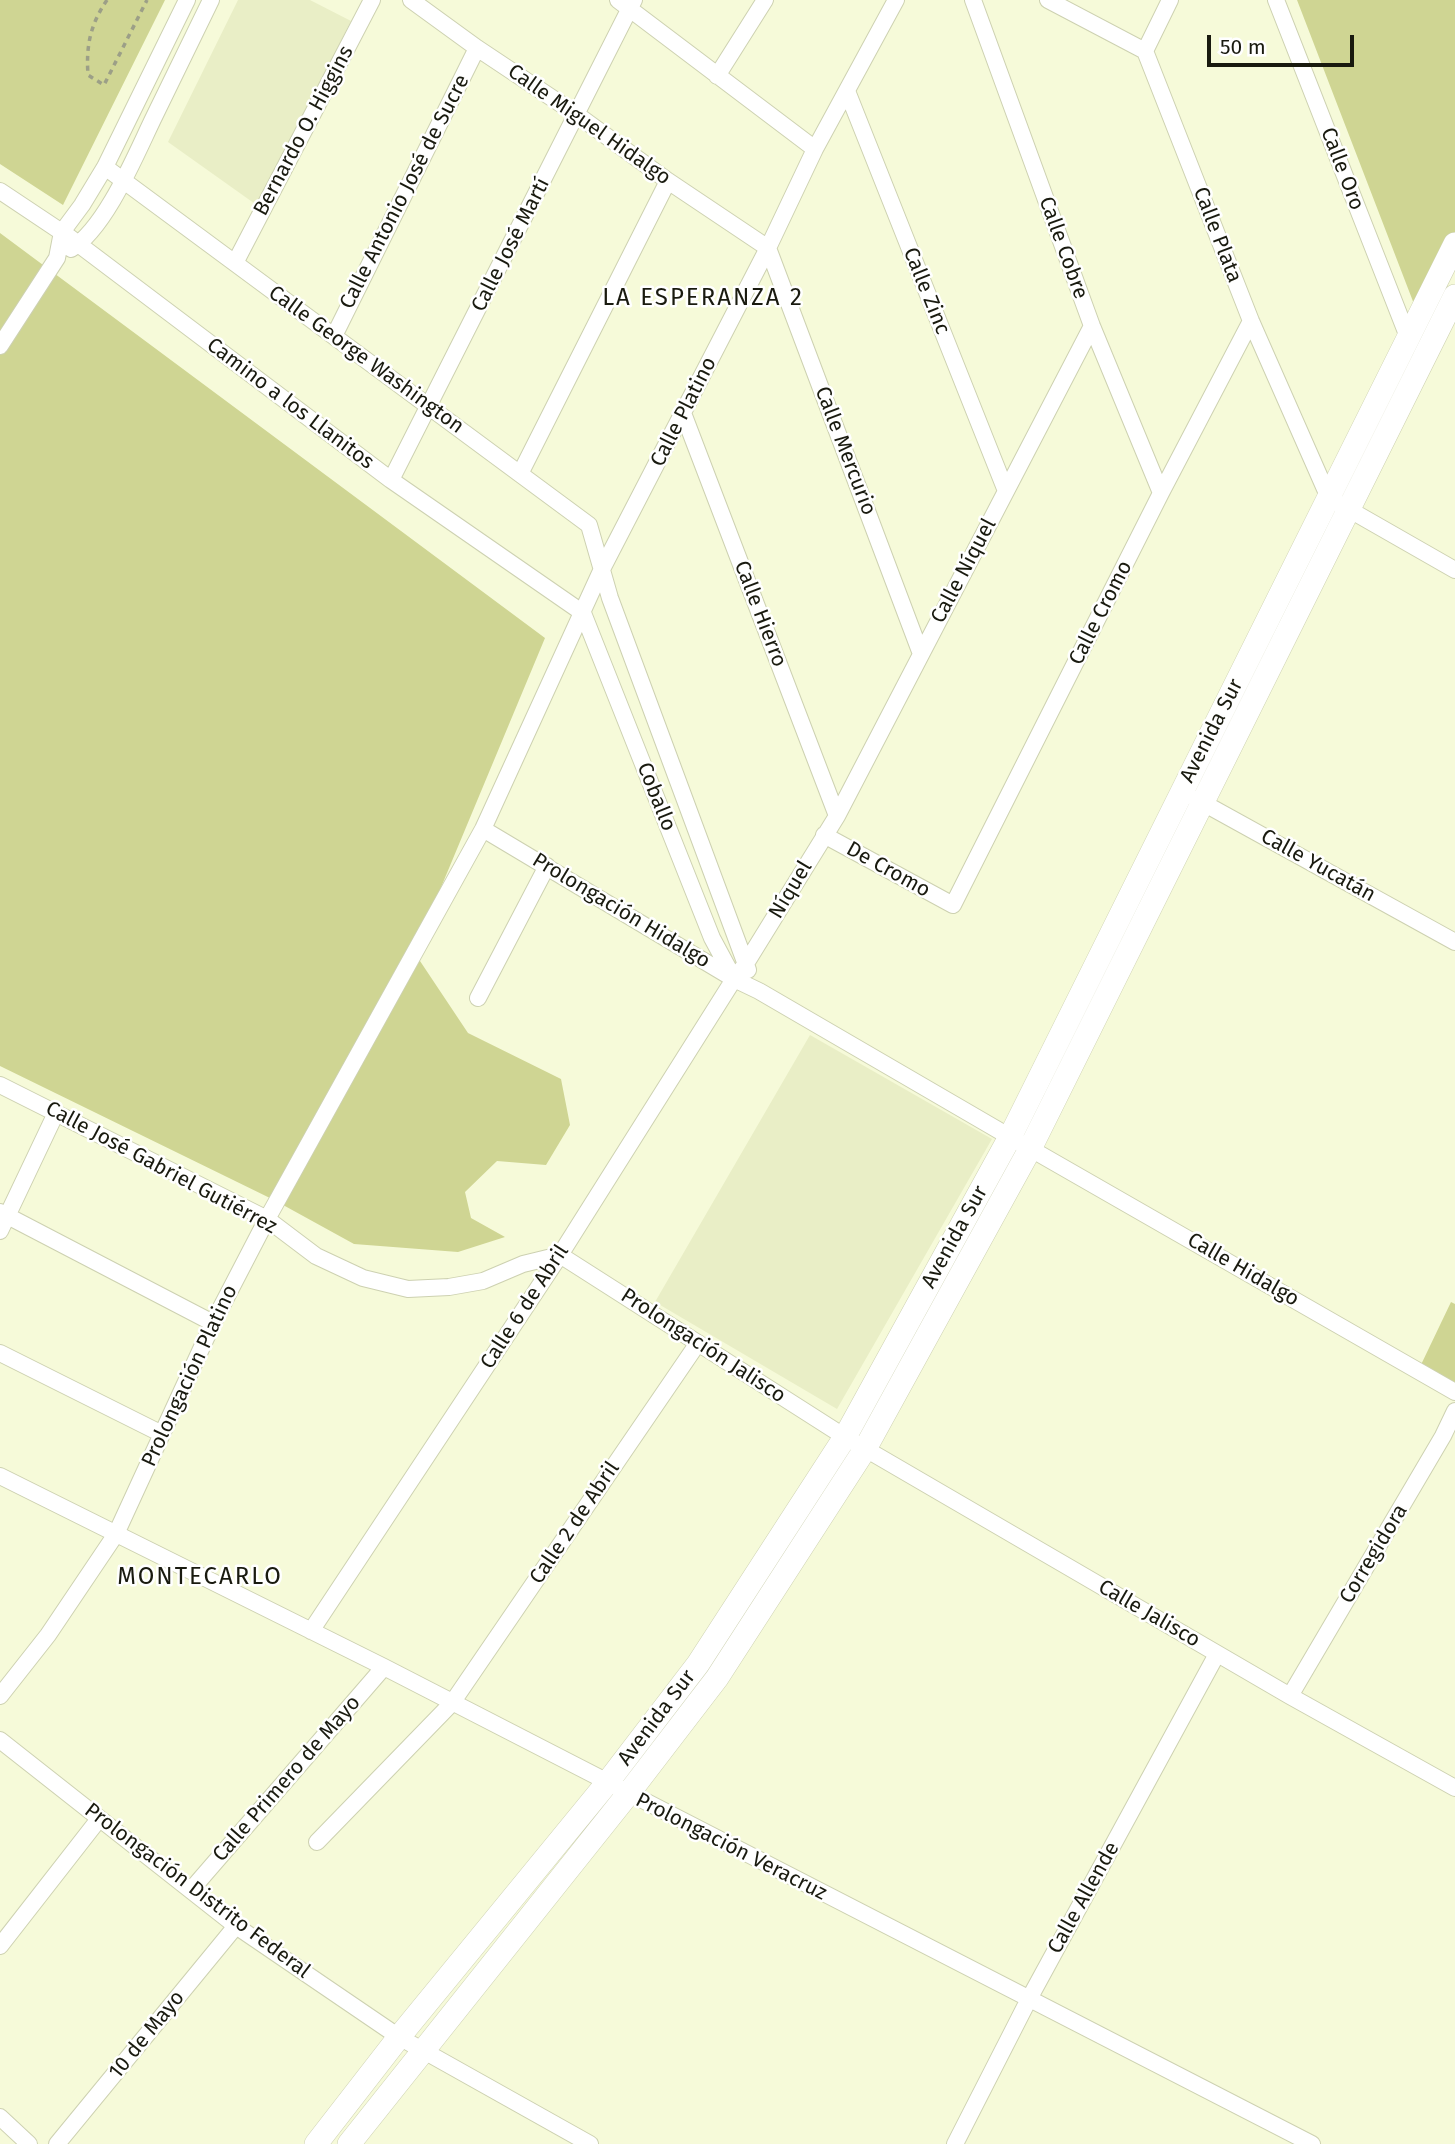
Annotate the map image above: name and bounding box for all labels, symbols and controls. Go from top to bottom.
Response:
scale bar [1210,21,1357,65]
text: 50 m [1220,34,1266,60]
street label: Bernardo O. Higgins [249,42,359,220]
street label: Calle Miguel Hidalgo [503,59,675,191]
street label: Calle Antonio José de Sucre [335,71,475,313]
street label: Calle Oro [1315,124,1369,214]
street label: Calle José Martí [466,174,556,316]
street label: Calle Plata [1187,184,1247,286]
street label: Calle Cobre [1033,193,1093,303]
street label: Calle Zinc [897,244,955,338]
street label: Calle George Washington [263,281,469,439]
district label: LA ESPERANZA 2 [604,284,802,312]
street label: Camino a los Llanitos [201,333,379,475]
street label: Calle Platino [646,353,722,471]
street label: Calle Mercurio [809,383,881,519]
street label: Calle Níquel [926,514,1002,628]
street label: Calle Hierro [728,557,792,671]
street label: Calle Cromo [1064,557,1138,669]
street label: Avenida Sur [1175,675,1249,787]
street label: Coballo [631,759,681,835]
street label: Calle Yucatán [1256,824,1380,908]
street label: De Cromo [842,837,934,903]
street label: Prolongación Hidalgo [527,848,715,974]
street label: Níquel [764,857,818,923]
street label: Calle José Gabriel Gutiérrez [41,1096,281,1240]
street label: Avenida Sur [917,1181,993,1293]
street label: Calle Hidalgo [1183,1228,1303,1312]
street label: Calle 6 de Abril [475,1240,575,1374]
street label: Prolongación Platino [137,1281,243,1471]
street label: Prolongación Jalisco [616,1283,790,1409]
street label: Calle 2 de Abril [525,1457,625,1589]
street label: Corregidora [1335,1500,1413,1608]
district label: MONTECARLO [118,1563,282,1591]
street label: Calle Jalisco [1094,1575,1204,1653]
street label: Avenida Sur [613,1665,701,1771]
street label: Calle Primero de Mayo [208,1691,366,1867]
street label: Prolongación Veracruz [631,1788,831,1906]
street label: Prolongación Distrito Federal [79,1798,315,1984]
street label: Calle Allende [1043,1838,1125,1958]
street label: 10 de Mayo [104,1986,190,2084]

